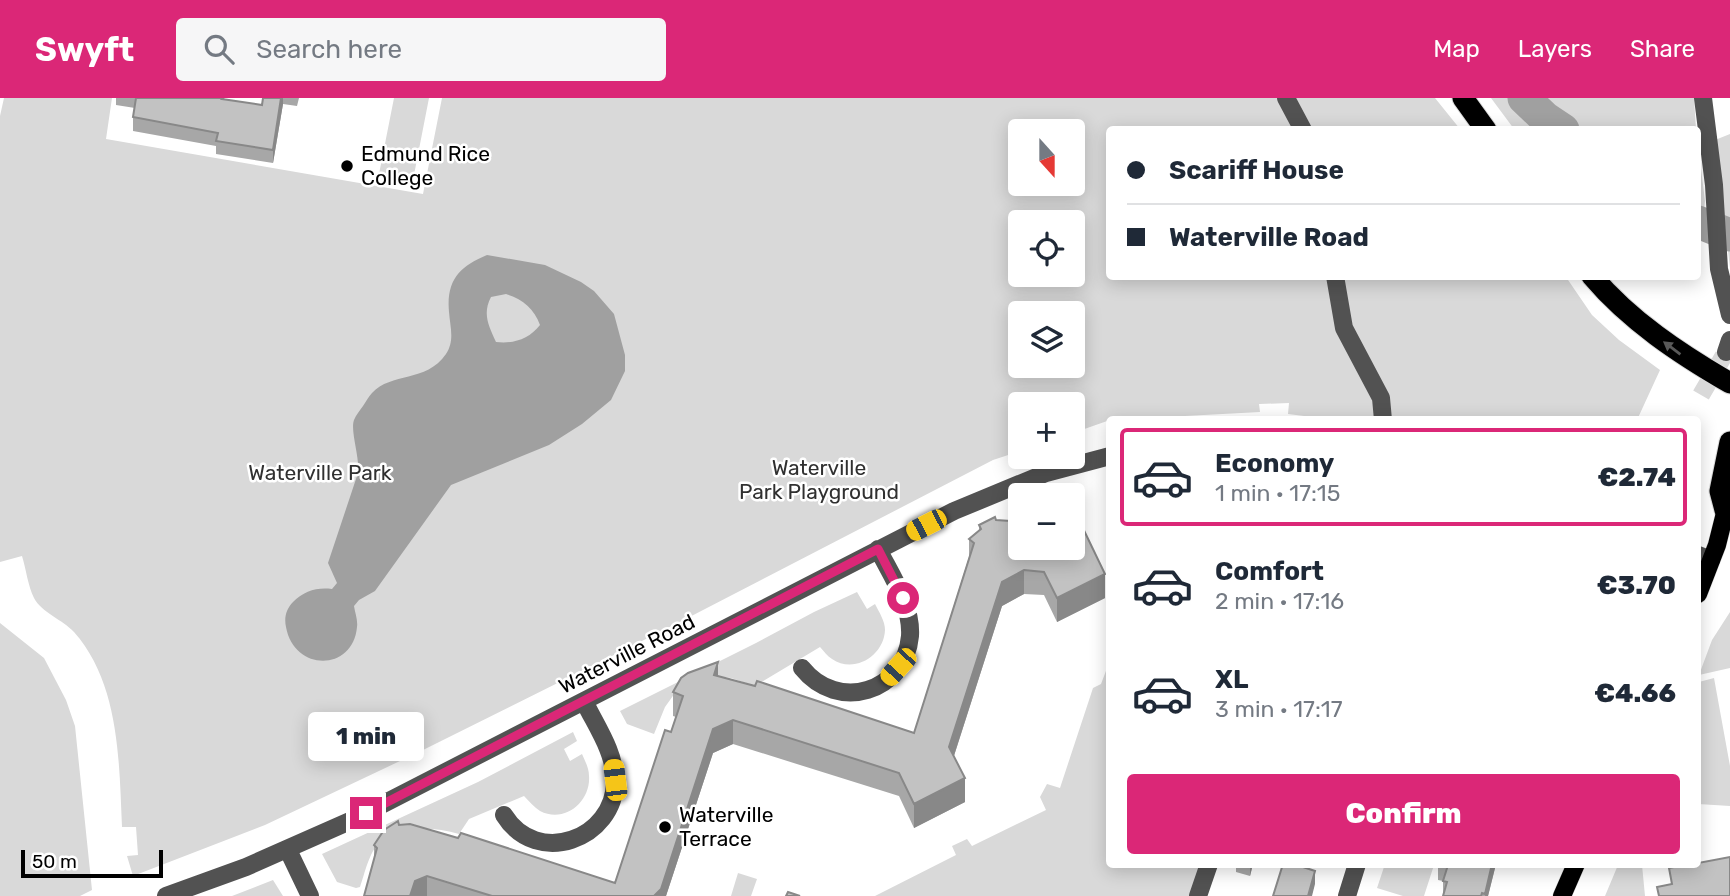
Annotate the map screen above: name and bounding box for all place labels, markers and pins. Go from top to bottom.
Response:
place label: Edmund Rice College [361,141,490,190]
marker: Edmund Rice College [339,158,355,174]
place label: Waterville Terrace [679,802,773,851]
marker: Waterville Terrace [657,819,673,835]

